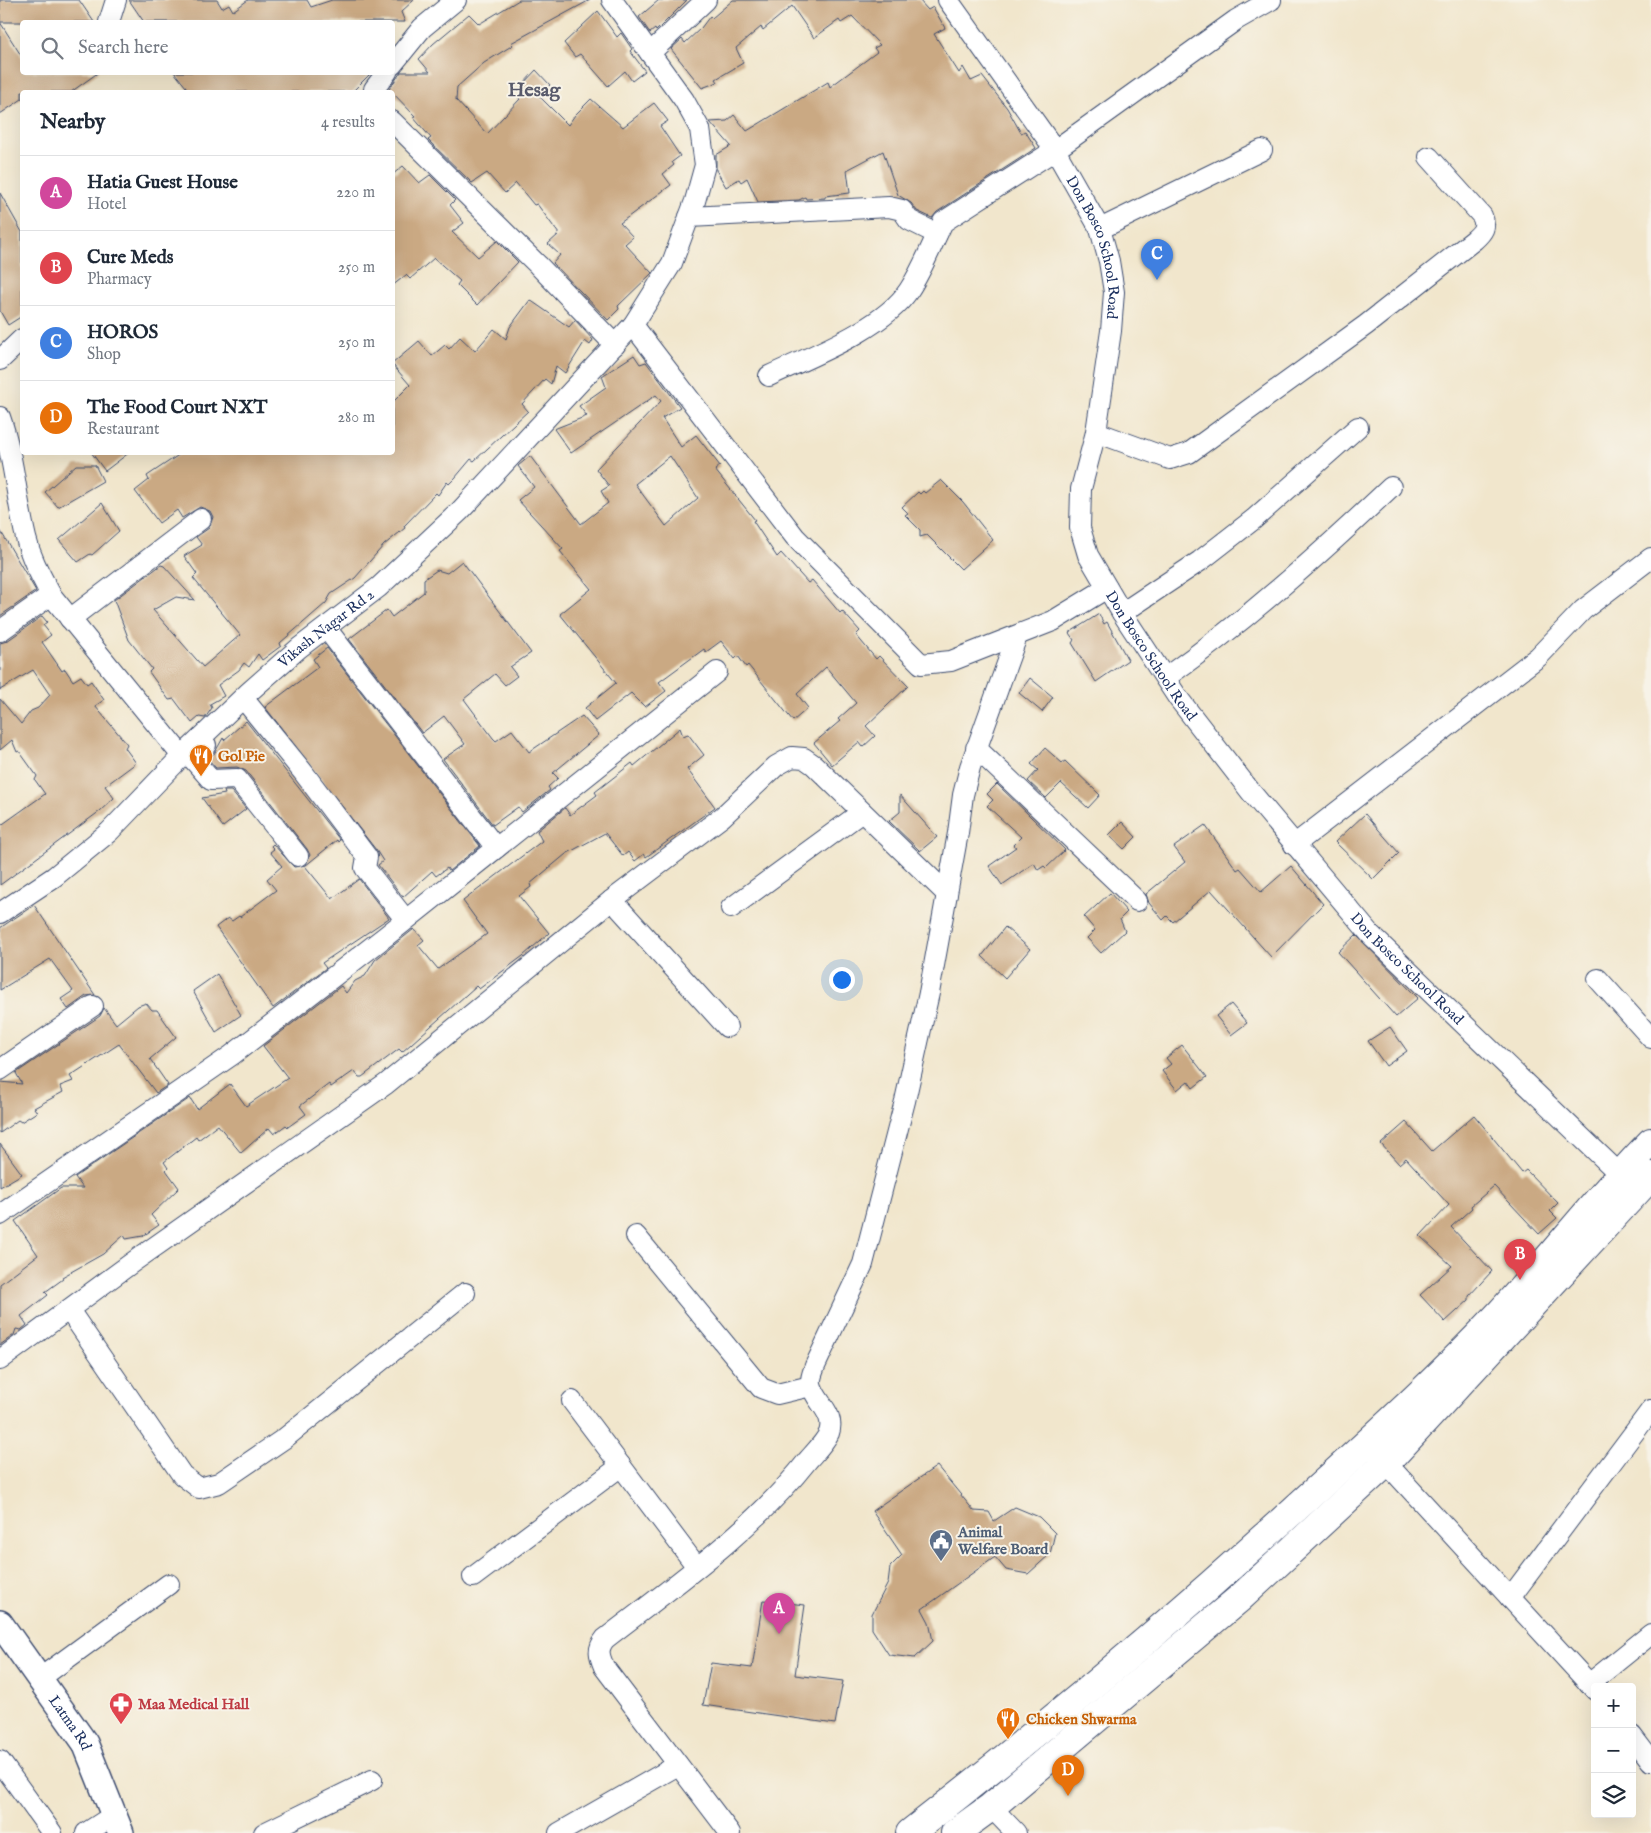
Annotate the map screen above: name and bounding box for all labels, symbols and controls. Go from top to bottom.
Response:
search box [20,20,395,75]
icon: search [38,34,66,62]
text: Search here [78,36,169,60]
district label: Hesag [508,78,561,103]
text: Nearby [40,109,105,136]
text: 4 results [321,113,375,133]
text: Hatia Guest House [87,171,238,195]
street label: Don Bosco School Road [1062,172,1124,321]
text: A [51,183,61,203]
text: 220 m [336,183,375,203]
text: Hotel [87,195,126,215]
pin: C [1141,239,1173,280]
text: Cure Meds [87,246,174,270]
text: B [51,258,61,278]
text: 250 m [338,258,375,278]
text: Pharmacy [87,270,152,290]
text: HOROS [87,321,158,345]
text: C [50,333,62,353]
text: 250 m [338,333,375,353]
text: Shop [87,345,121,365]
text: The Food Court NXT [87,396,267,420]
text: D [50,408,62,428]
text: 280 m [338,408,375,428]
text: Restaurant [87,420,160,440]
street label: Vikash Nagar Rd 2 [273,585,378,672]
street label: Don Bosco School Road [1101,587,1202,725]
restaurant icon: Gol Pie [188,743,214,777]
place label: Gol Pie [218,747,265,766]
street label: Don Bosco School Road [1346,908,1469,1029]
your location [829,967,855,993]
pin: B [1504,1239,1536,1280]
place label: Animal Welfare Board [957,1523,1049,1559]
public building icon: Animal Welfare Board [928,1528,954,1562]
pin: A [763,1593,795,1634]
map controls [1591,1683,1636,1818]
button: + [1591,1683,1636,1728]
street label: Latma Rd [45,1691,97,1753]
pharmacy icon: Maa Medical Hall [108,1691,134,1725]
place label: Maa Medical Hall [138,1695,250,1714]
restaurant icon: Chicken Shwarma [995,1706,1021,1740]
place label: Chicken Shwarma [1026,1710,1137,1729]
button: − [1591,1728,1636,1773]
pin: D [1052,1755,1084,1796]
button: layers [1591,1773,1636,1818]

